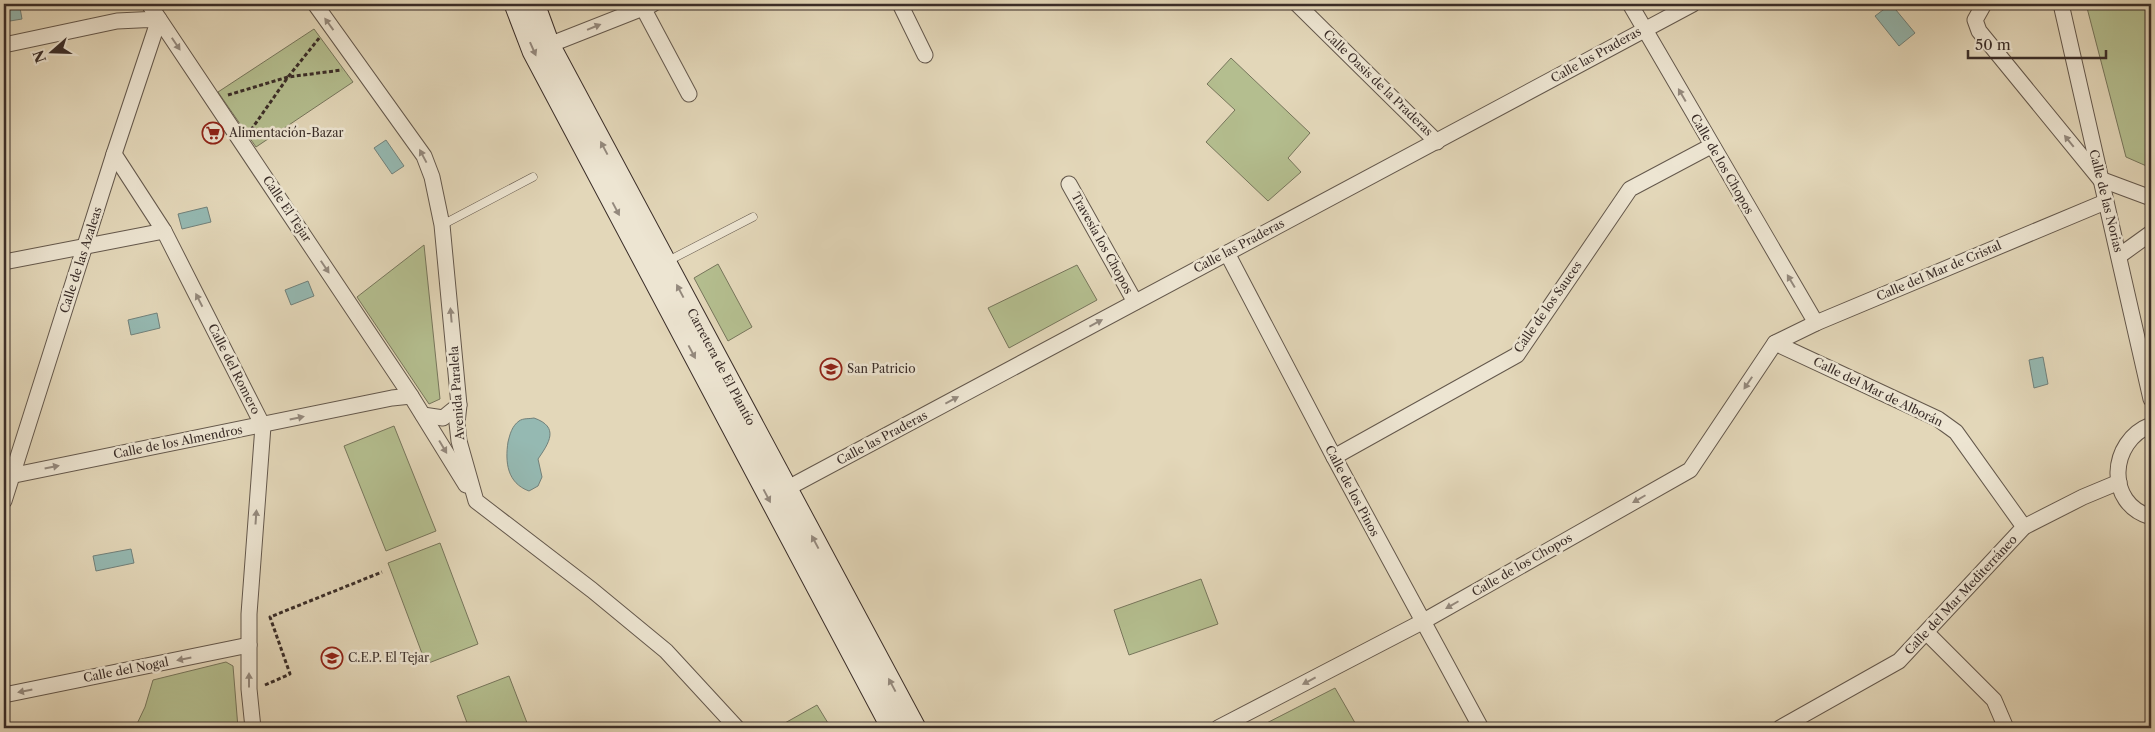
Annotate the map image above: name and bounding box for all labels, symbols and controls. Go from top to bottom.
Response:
one-way arrow [324,17,334,31]
one-way arrow [587,23,601,31]
street label: Calle las Praderas [1548,24,1643,86]
street label: Calle Oasis de la Praderas [1321,26,1436,139]
north arrow [28,28,78,78]
scale bar [1968,28,2105,60]
text: 50 m [1975,35,2011,54]
one-way arrow [171,38,181,51]
one-way arrow [529,42,537,56]
text: N [29,48,50,65]
one-way arrow [1678,89,1687,102]
street label: Calle de los Chopos [1688,111,1757,217]
supermarket icon: Alimentación-Bazar [201,121,225,145]
place label: Alimentación-Bazar [228,125,344,140]
one-way arrow [2063,135,2074,148]
one-way arrow [600,140,608,155]
street label: Calle de las Norias [2086,148,2127,254]
one-way arrow [419,149,427,164]
street label: Calle El Tejar [260,173,315,245]
street label: Travesía los Chopos [1068,189,1137,296]
one-way arrow [612,201,620,216]
street label: Calle de las Azaleas [56,205,105,315]
street label: Calle las Praderas [1191,215,1287,276]
street label: Calle del Mar de Cristal [1874,237,2004,304]
street label: Calle de los Sauces [1510,258,1585,355]
one-way arrow [320,260,330,273]
one-way arrow [1787,274,1796,287]
one-way arrow [676,284,684,298]
one-way arrow [195,293,203,308]
street label: Carretera de El Plantío [684,306,759,428]
one-way arrow [447,307,455,323]
one-way arrow [1088,319,1103,327]
street label: Calle del Romero [205,321,264,417]
street label: Avenida Paralela [446,345,467,442]
one-way arrow [688,345,696,360]
street label: Calle del Mar de Alborán [1811,354,1946,430]
school or university icon: San Patricio [819,357,843,381]
place label: San Patricio [847,361,916,376]
one-way arrow [1743,377,1753,390]
one-way arrow [945,396,960,404]
street label: Calle las Praderas [834,407,930,468]
one-way arrow [289,414,304,422]
street label: Calle de los Almendros [112,422,244,461]
one-way arrow [438,440,447,453]
street label: Calle de los Pinos [1322,443,1383,539]
one-way arrow [44,463,60,471]
one-way arrow [763,489,772,503]
one-way arrow [1632,494,1646,503]
one-way arrow [252,509,260,525]
street label: Calle de los Chopos [1469,530,1575,599]
street label: Calle del Mar Mediterráneo [1901,532,2020,658]
one-way arrow [811,535,819,549]
one-way arrow [1445,601,1459,609]
school or university icon: C.E.P. El Tejar [320,646,344,670]
place label: C.E.P. El Tejar [348,650,429,665]
street label: Calle del Nogal [82,654,170,685]
one-way arrow [176,655,192,663]
one-way arrow [245,671,253,687]
one-way arrow [1301,677,1316,685]
one-way arrow [888,678,896,693]
one-way arrow [16,687,32,695]

